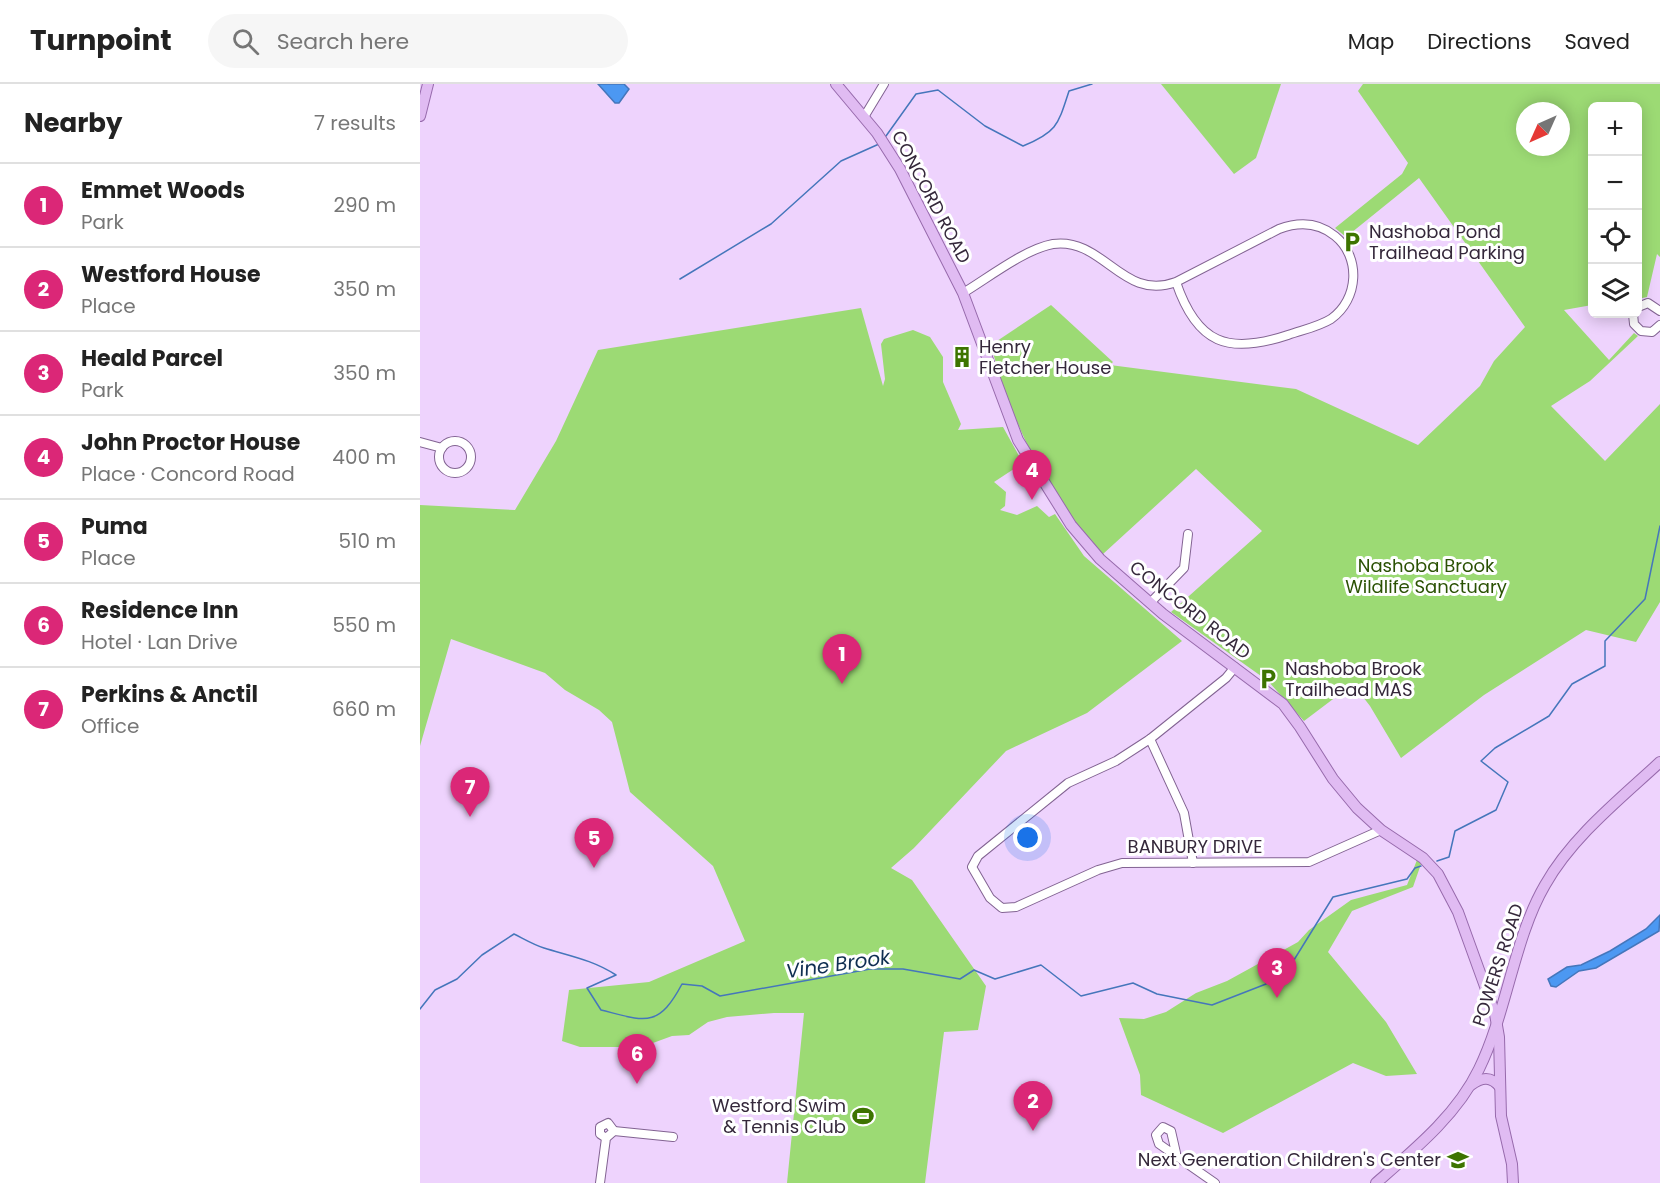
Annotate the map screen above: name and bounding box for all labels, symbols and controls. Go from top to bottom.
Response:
search box [208,14,628,68]
text: Turnpoint [30,21,172,60]
icon: search [229,25,262,58]
text: Search here [277,26,409,57]
text: Map [1348,27,1394,56]
text: Directions [1427,27,1531,56]
text: Saved [1564,27,1630,56]
north arrow [1516,102,1570,156]
map controls [1588,102,1642,318]
button: + [1588,102,1642,156]
text: Nearby [24,105,122,141]
text: 7 results [314,109,396,137]
street label: CONCORD ROAD [886,126,977,268]
button: − [1588,156,1642,210]
text: Emmet Woods [81,175,245,206]
text: 1 [40,191,47,219]
text: 290 m [333,191,396,219]
text: Park [81,208,124,236]
button: locate [1588,210,1642,264]
place label: Nashoba Pond Trailhead Parking [1369,219,1525,265]
parking icon: Nashoba Pond Trailhead Parking [1340,230,1364,254]
text: Westford House [81,259,261,290]
button: layers [1588,264,1642,318]
text: 2 [38,275,49,303]
text: 350 m [333,275,396,303]
text: Place [81,292,136,320]
place label: Henry Fletcher House [979,334,1111,380]
text: Heald Parcel [81,343,223,374]
building icon: Henry Fletcher House [950,345,974,369]
text: 3 [37,359,50,387]
text: 350 m [333,359,396,387]
text: Park [81,376,124,404]
text: John Proctor House [81,427,300,458]
text: 4 [37,443,50,471]
text: 400 m [332,443,396,471]
pin: 4 [1012,450,1052,500]
text: Place · Concord Road [81,460,295,488]
text: Puma [81,511,148,542]
text: 5 [37,527,50,555]
text: 510 m [339,527,396,555]
text: Place [81,544,136,572]
park label: Nashoba Brook Wildlife Sanctuary [1345,553,1507,599]
street label: CONCORD ROAD [1125,554,1256,665]
text: Residence Inn [81,595,239,626]
text: 6 [37,611,50,639]
text: 550 m [332,611,396,639]
text: Hotel · Lan Drive [81,628,238,656]
pin: 1 [822,634,862,684]
place label: Nashoba Brook Trailhead MAS [1285,656,1422,702]
parking icon: Nashoba Brook Trailhead MAS [1256,667,1280,691]
text: Perkins & Anctil [81,679,258,710]
text: 7 [38,695,49,723]
text: 660 m [332,695,396,723]
text: Office [81,712,139,740]
pin: 7 [451,768,490,817]
pin: 5 [574,818,614,868]
your location [1013,823,1042,852]
street label: BANBURY DRIVE [1128,834,1262,859]
street label: POWERS ROAD [1466,900,1529,1029]
water label: Vine Brook [784,943,894,985]
pin: 3 [1258,948,1296,998]
pin: 6 [618,1034,656,1084]
pin: 2 [1014,1082,1052,1131]
place label: Westford Swim & Tennis Club [712,1093,846,1139]
sports icon: Westford Swim & Tennis Club [851,1104,875,1128]
place label: Next Generation Children's Center [1138,1147,1441,1172]
school or university icon: Next Generation Children's Center [1446,1148,1470,1172]

